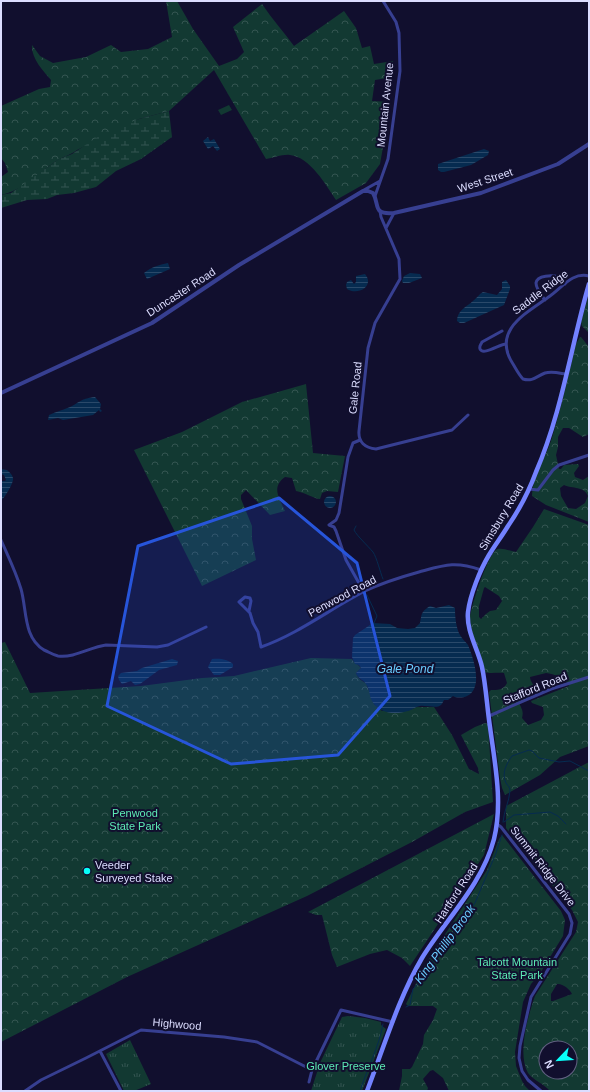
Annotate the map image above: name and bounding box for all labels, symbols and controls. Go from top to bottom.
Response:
street label: Mountain Avenue [375,62,395,148]
street label: West Street [456,165,514,195]
street label: Duncaster Road [144,265,218,319]
street label: Saddle Ridge [510,267,570,317]
street label: Gale Road [346,361,364,415]
street label: Simsbury Road [476,482,526,552]
street label: Penwood Road [306,573,378,619]
water label: Gale Pond [377,662,434,676]
street label: Stafford Road [501,670,569,706]
park label: Penwood State Park [109,807,161,832]
street label: Summit Ridge Drive [508,824,578,908]
place label: Veeder Surveyed Stake [95,859,173,884]
street label: Hartford Road [432,861,480,925]
marker: Veeder Surveyed Stake [82,866,92,876]
water label: King Phillip Brook [412,901,479,986]
park label: Talcott Mountain State Park [477,956,557,981]
street label: Highwood [152,1016,202,1032]
north arrow [538,1040,578,1080]
text: N [542,1058,556,1070]
park label: Glover Preserve [306,1060,386,1072]

